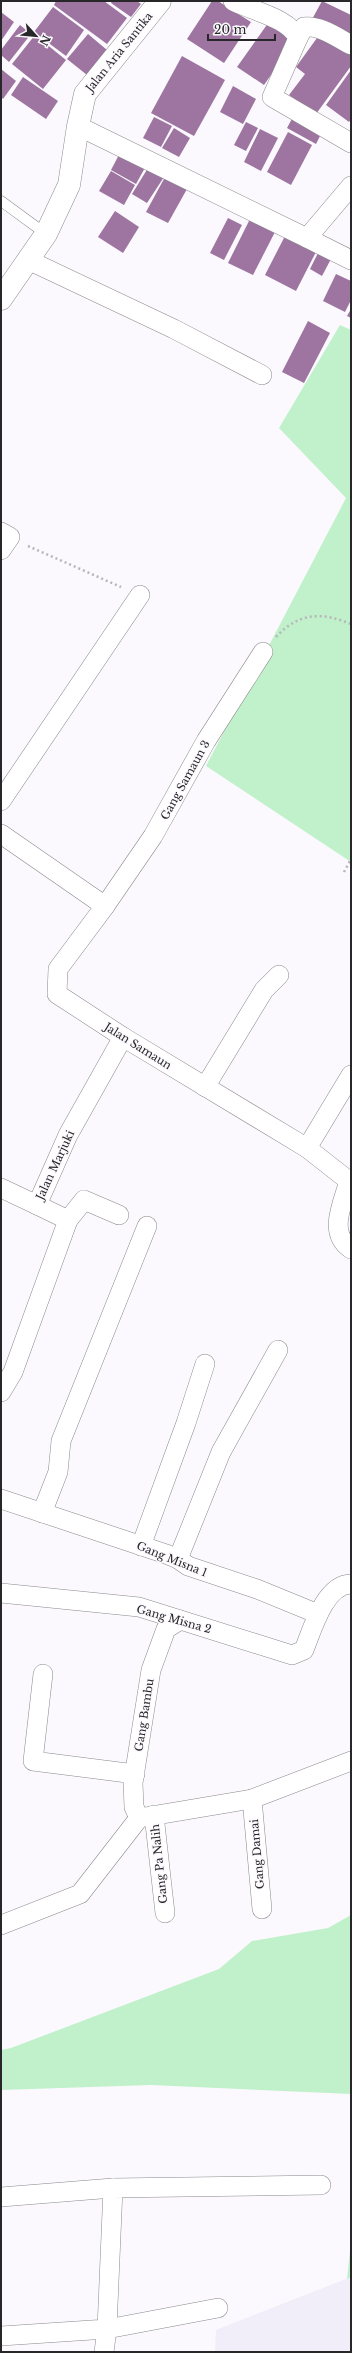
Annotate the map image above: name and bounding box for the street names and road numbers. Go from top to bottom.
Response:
street label: Jalan Aria Santika [81,9,156,96]
street label: Gang Samaun 3 [157,738,213,822]
street label: Jalan Samaun [100,1019,175,1072]
street label: Jalan Marjuki [32,1128,77,1204]
street label: Gang Misna 1 [135,1538,210,1580]
street label: Gang Misna 2 [135,1602,213,1636]
street label: Gang Bambu [131,1677,157,1753]
street label: Gang Damai [247,1818,267,1890]
street label: Gang Pa Nalih [148,1823,170,1904]

